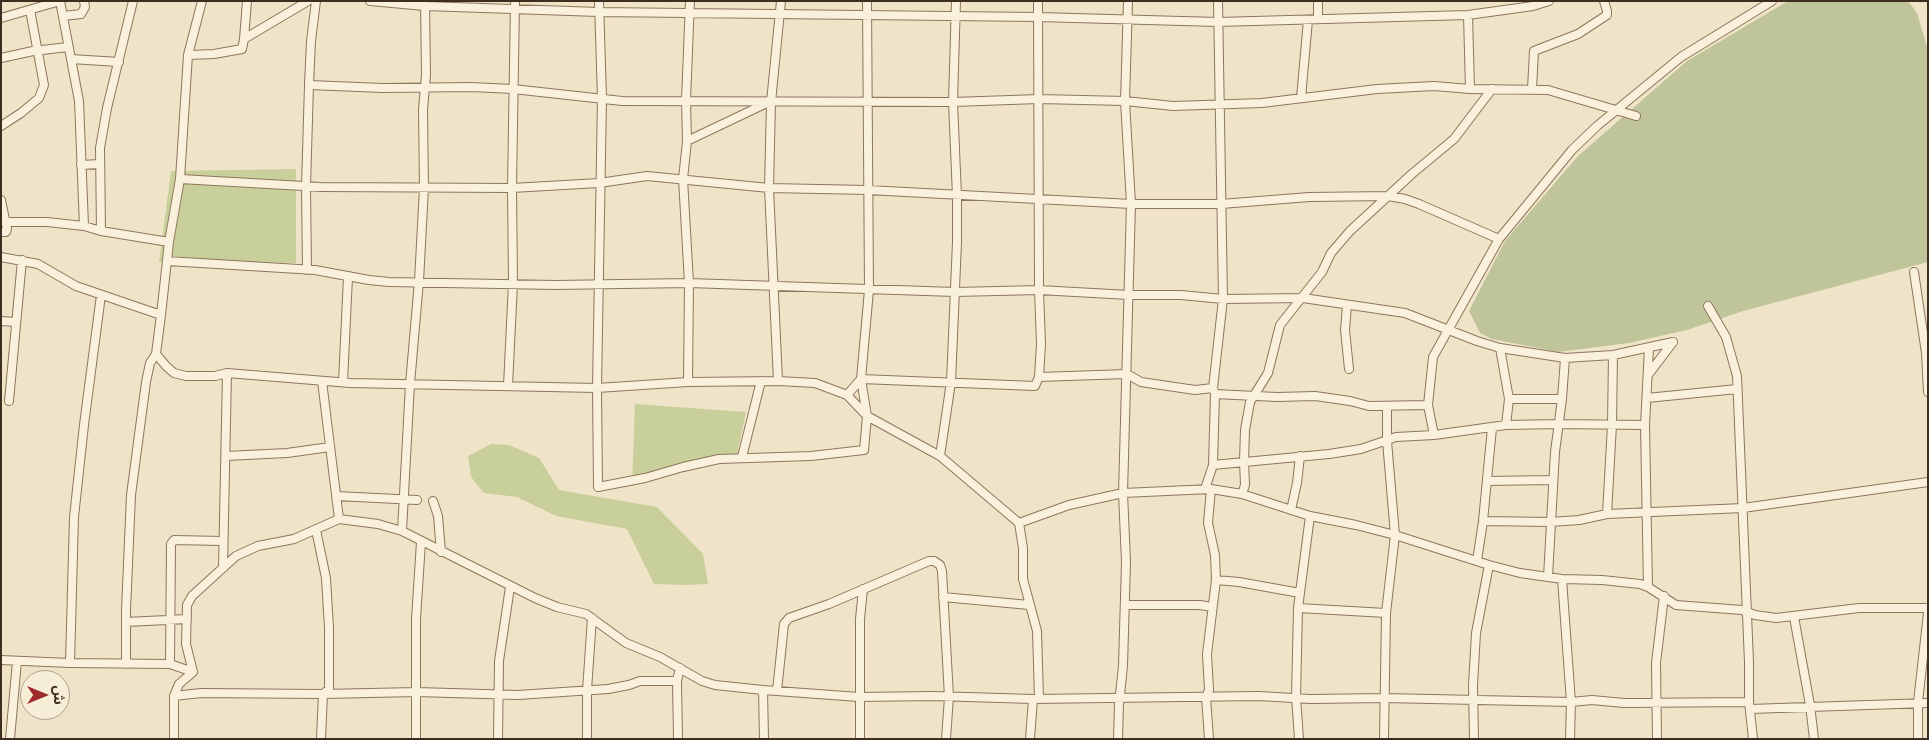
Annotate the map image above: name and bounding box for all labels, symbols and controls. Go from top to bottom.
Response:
north arrow [20,670,70,720]
text: ش [50,685,69,705]

